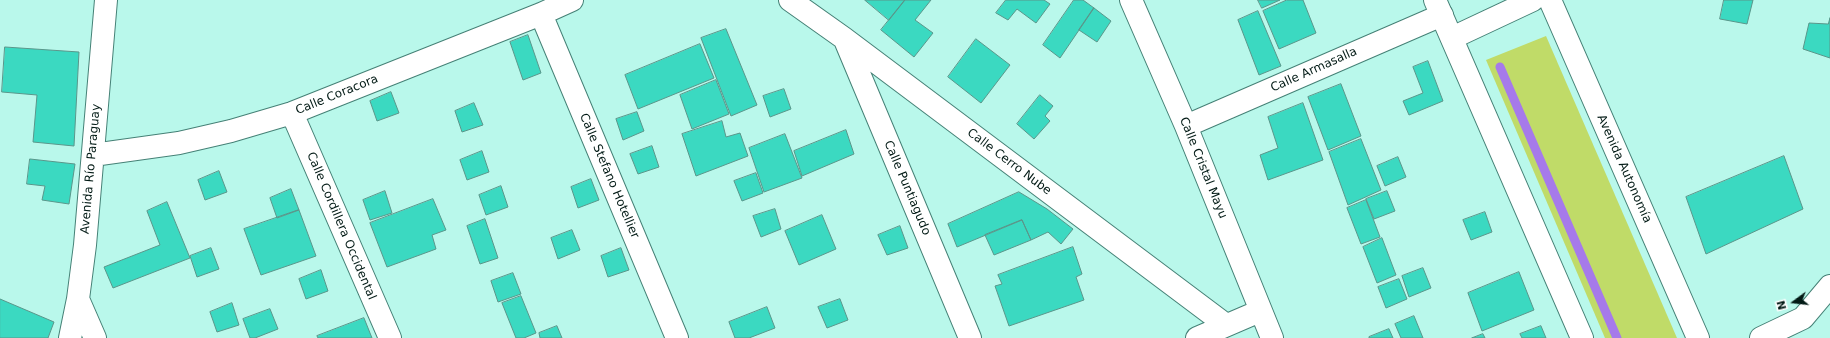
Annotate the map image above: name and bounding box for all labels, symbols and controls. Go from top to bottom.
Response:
street label: Calle Armasalla [1269,44,1359,96]
street label: Calle Coracora [294,72,380,118]
street label: Avenida Río Paraguay [78,103,104,235]
street label: Calle Stefano Hotellier [576,111,642,241]
street label: Avenida Autonomía [1594,113,1654,225]
street label: Calle Cristal Mayu [1176,115,1230,221]
street label: Calle Cerro Nube [964,126,1054,198]
street label: Calle Puntiagudo [881,139,933,237]
street label: Calle Cordillera Occidental [303,150,379,302]
north arrow [1774,282,1814,322]
text: N [1774,299,1789,311]

